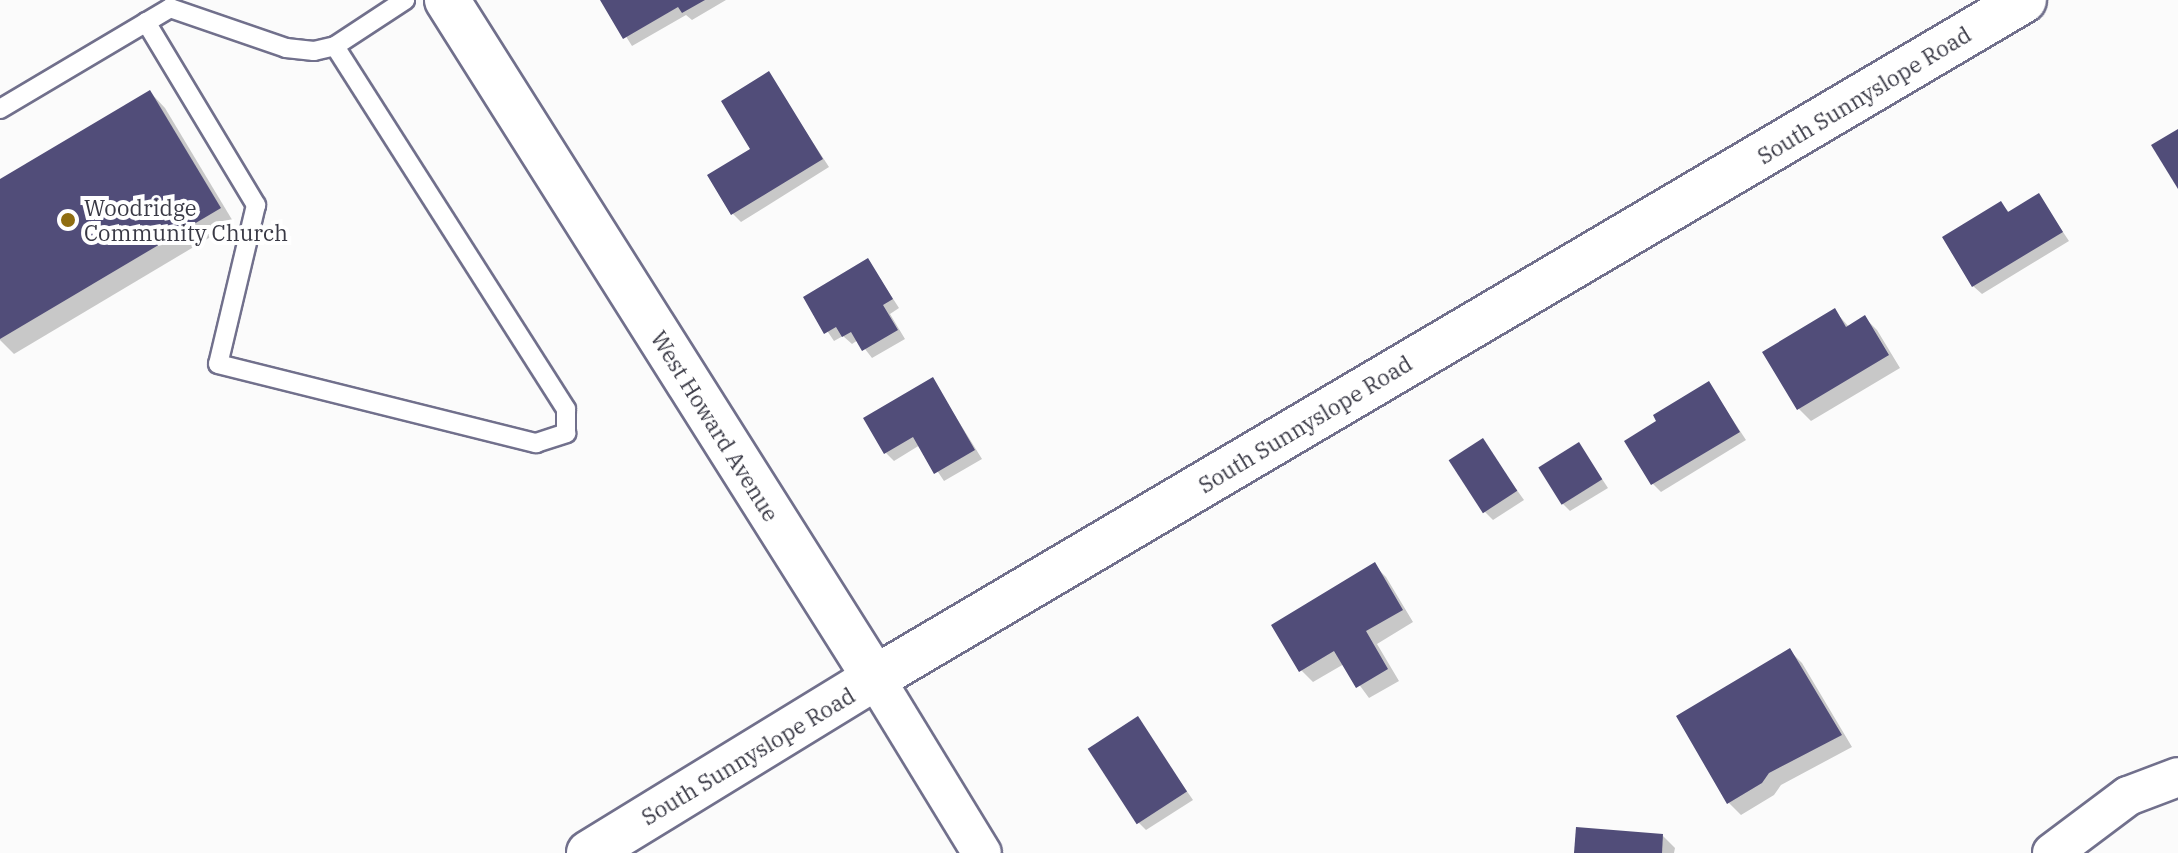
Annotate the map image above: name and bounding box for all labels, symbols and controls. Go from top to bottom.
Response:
street label: South Sunnyslope Road [1752,21,1976,169]
place label: Woodridge Community Church [84,194,288,246]
marker: Woodridge Community Church [59,211,77,229]
street label: West Howard Avenue [646,326,784,526]
street label: South Sunnyslope Road [1193,350,1417,498]
street label: South Sunnyslope Road [636,682,860,830]

